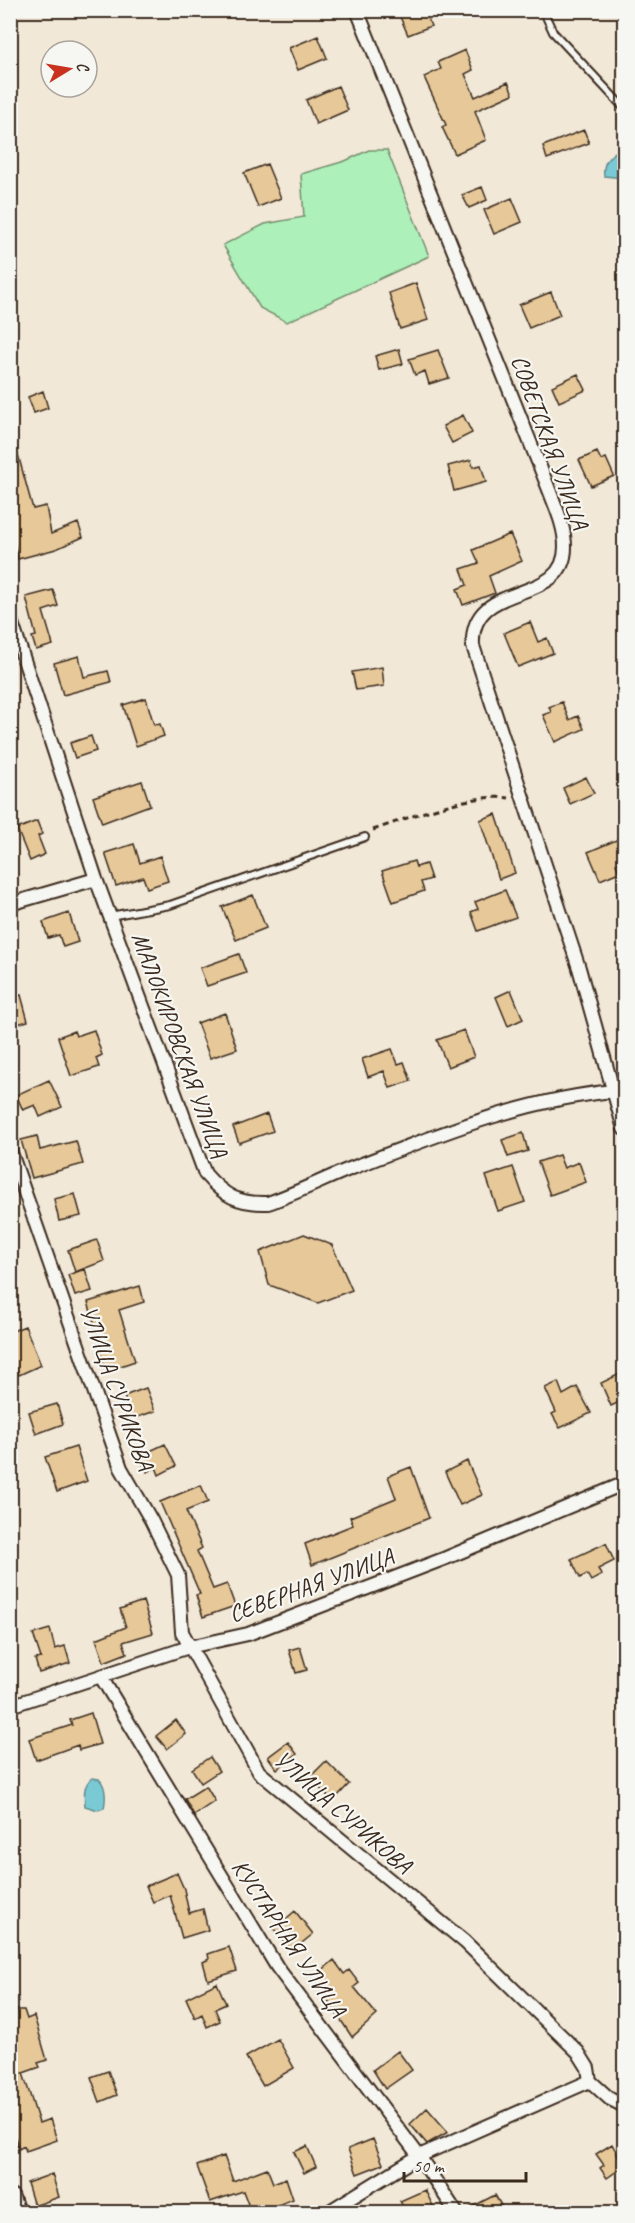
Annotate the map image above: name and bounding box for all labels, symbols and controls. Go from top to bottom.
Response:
north arrow [39,39,99,99]
text: С [72,61,94,74]
street label: СОВЕТСКАЯ УЛИЦА [505,351,596,534]
street label: МАЛОКИРОВСКАЯ УЛИЦА [125,928,235,1163]
street label: УЛИЦА СУРИКОВА [73,1302,161,1475]
street label: СЕВЕРНАЯ УЛИЦА [225,1541,398,1629]
street label: УЛИЦА СУРИКОВА [268,1744,419,1881]
street label: КУСТАРНАЯ УЛИЦА [225,1853,353,2023]
scale bar [404,2145,526,2183]
text: 50 m [413,2155,446,2177]

